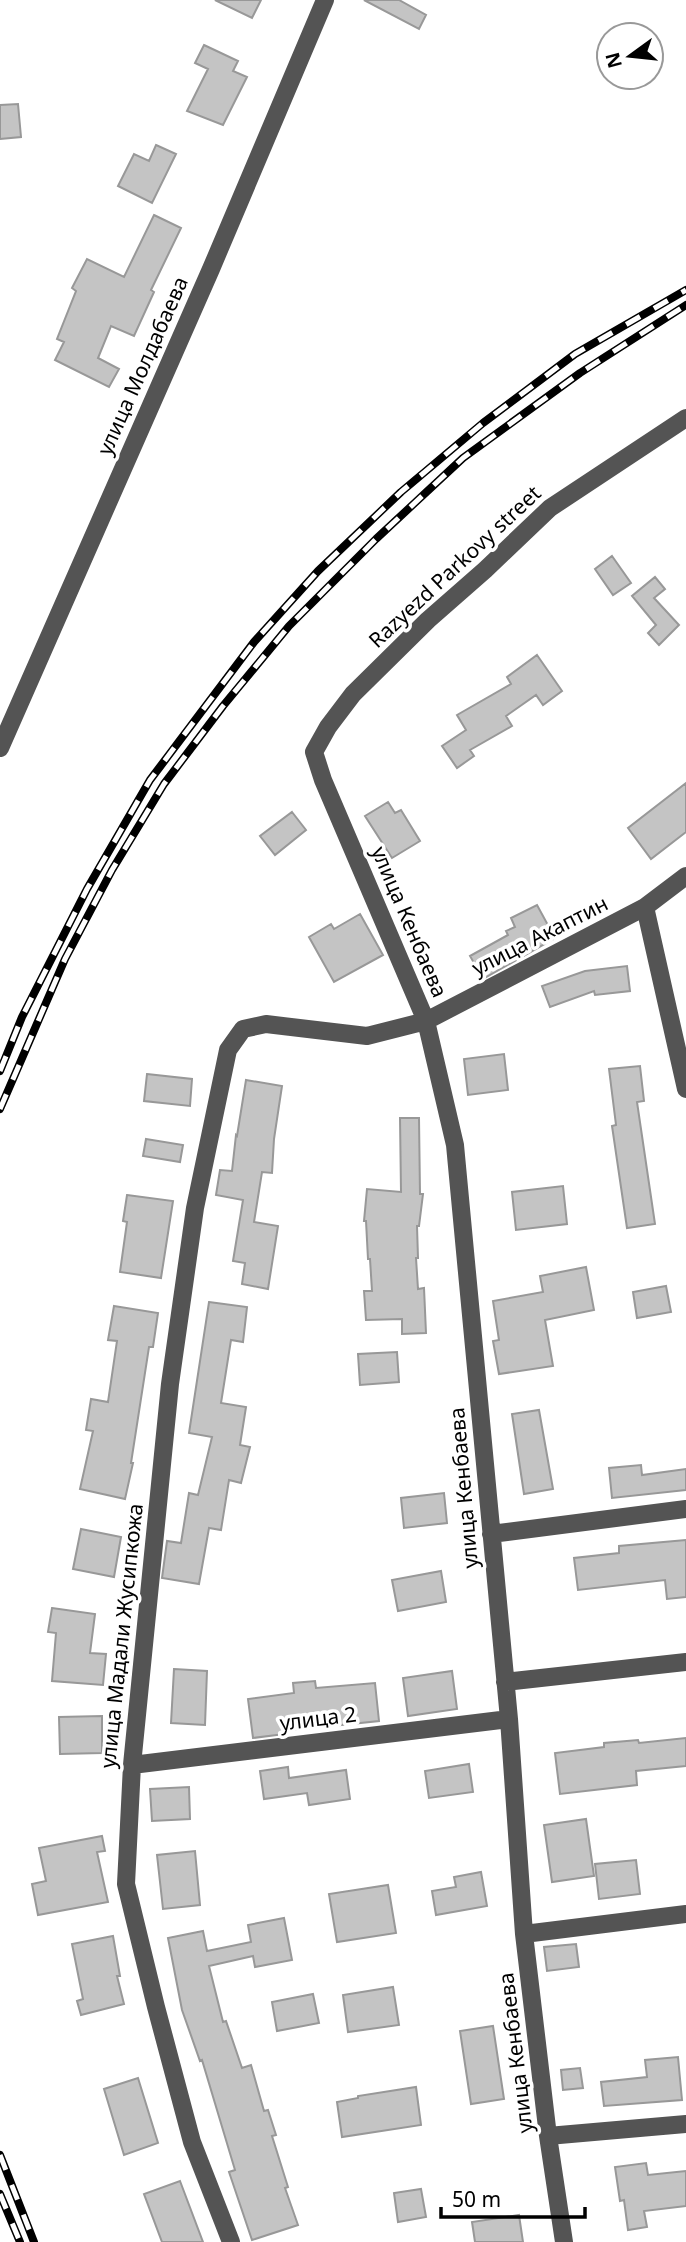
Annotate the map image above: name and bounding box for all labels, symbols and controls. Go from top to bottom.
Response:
north arrow [595,21,665,91]
text: N [599,50,628,71]
street label: улица Молдабаева [90,272,194,459]
street label: Razyezd Parkovy street [362,479,547,654]
street label: улица Кенбаева [365,842,454,1001]
street label: улица Акаптин [467,889,612,981]
street label: улица Кенбаева [442,1406,484,1570]
street label: улица Мадали Жусипкожа [93,1502,149,1770]
street label: улица 2 [278,1699,358,1737]
street label: улица Кенбаева [491,1971,539,2135]
scale bar [441,2176,584,2220]
text: 50 m [452,2185,501,2213]

